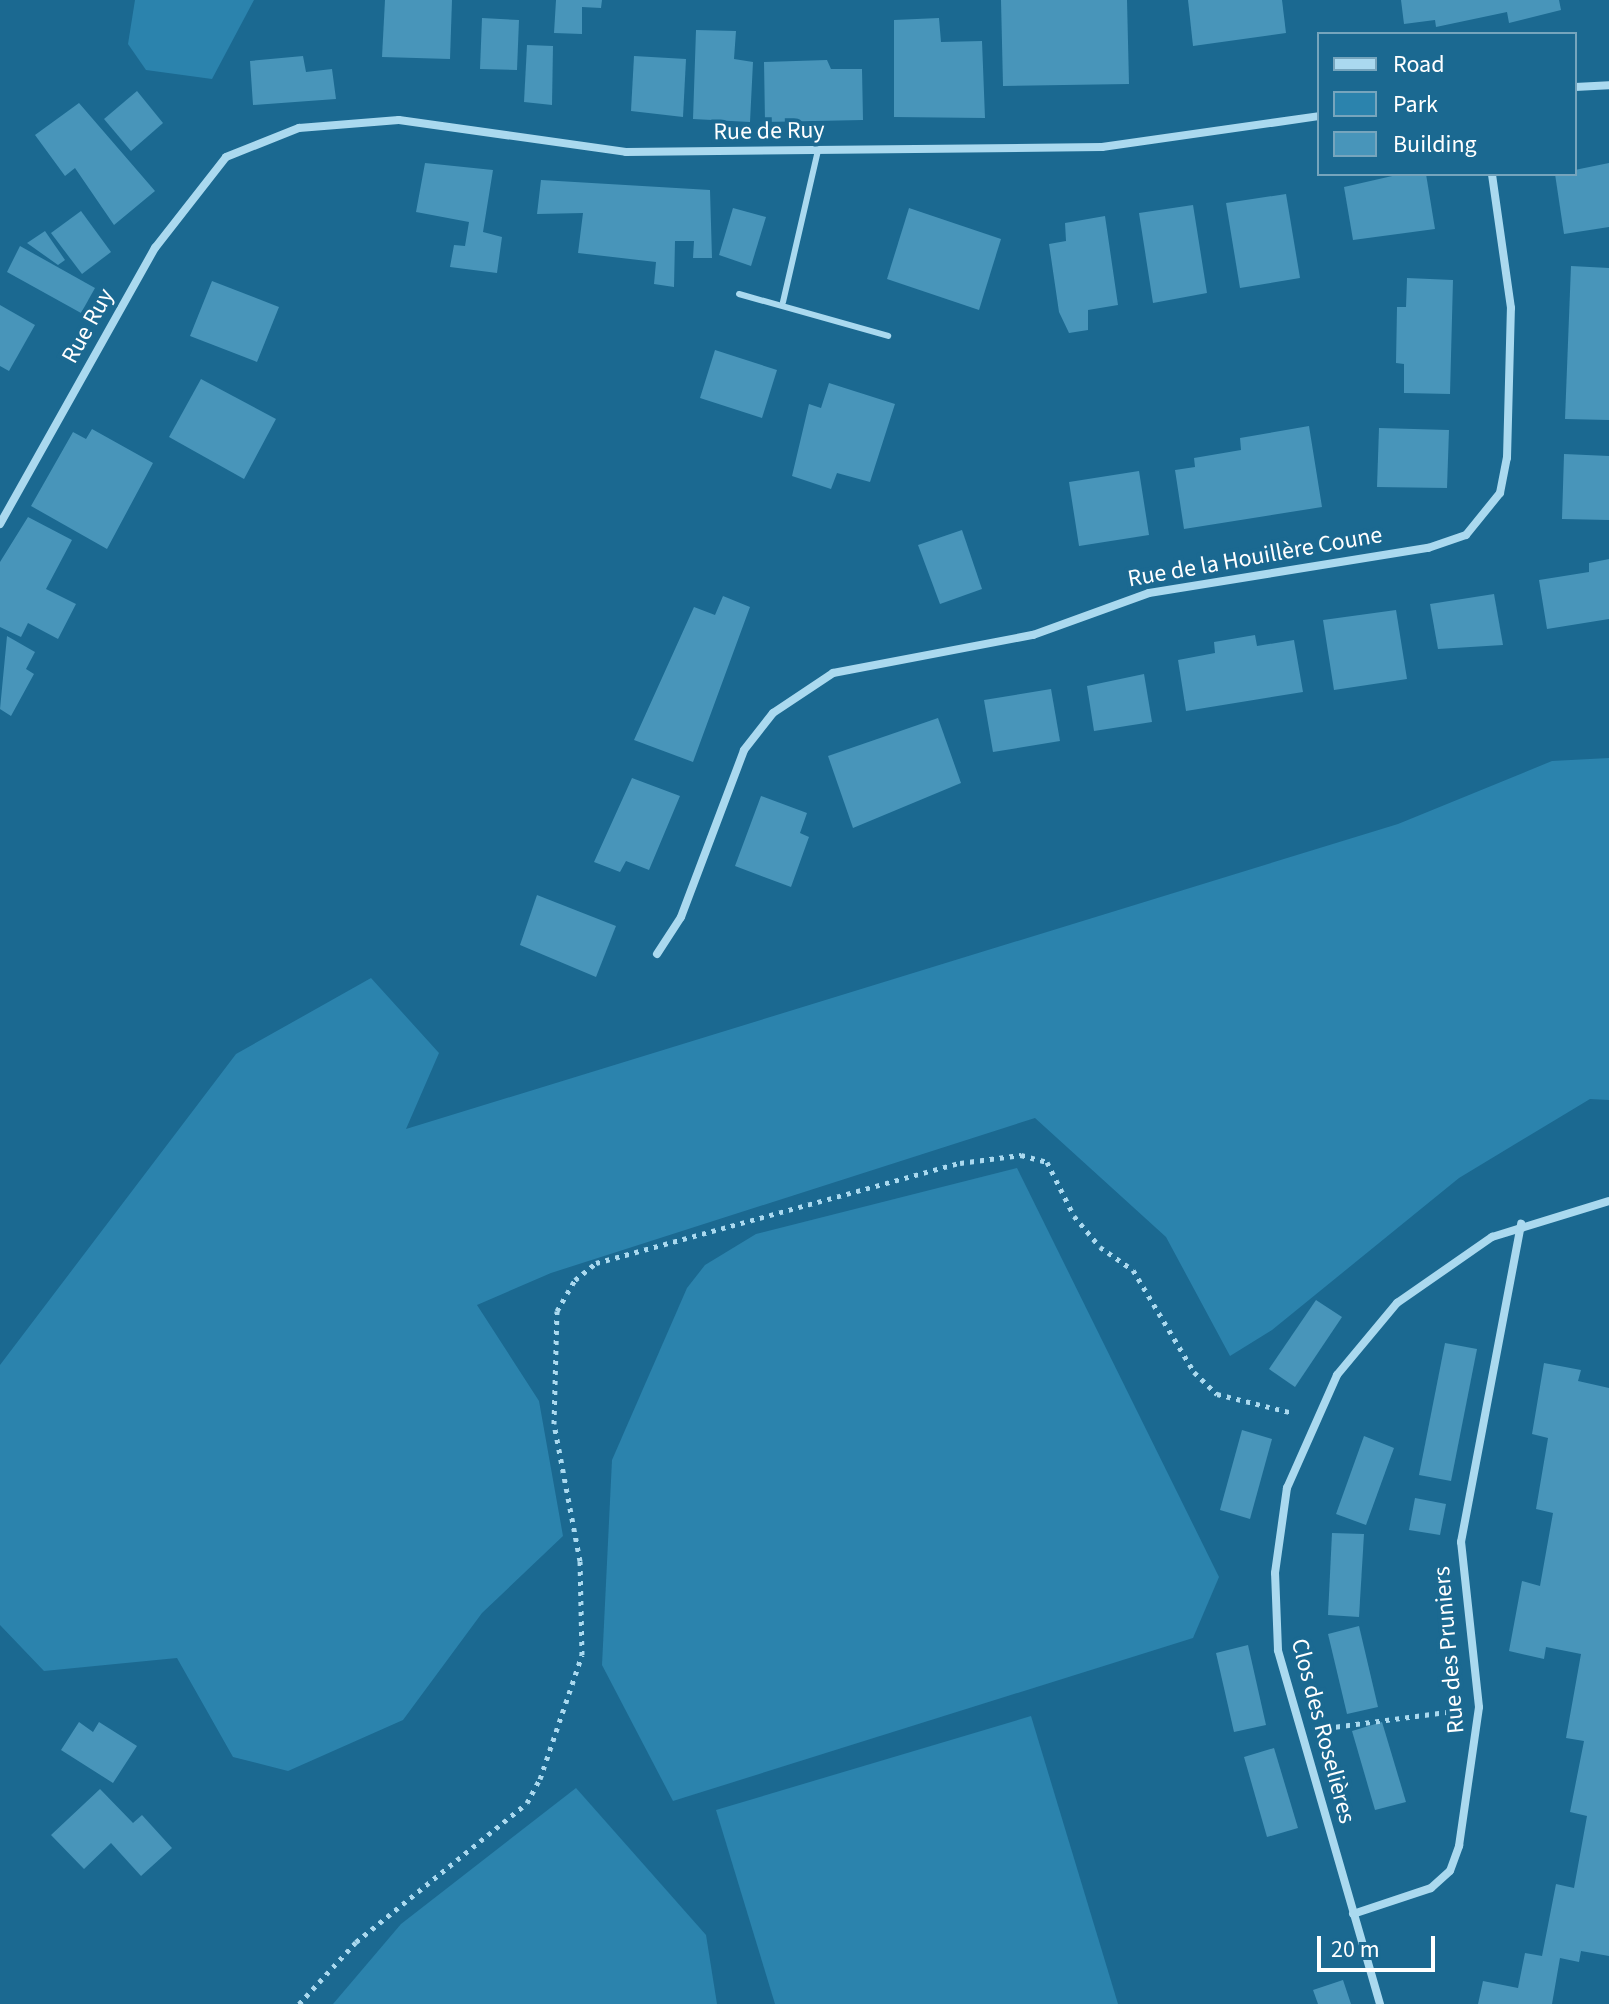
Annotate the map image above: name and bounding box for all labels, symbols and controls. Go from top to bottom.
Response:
legend [1317,32,1577,176]
text: Road [1393,47,1445,82]
text: Park [1393,87,1438,122]
street label: Rue de Ruy [713,116,825,146]
text: Building [1393,127,1477,162]
street label: Rue Ruy [56,283,120,369]
street label: Rue de la Houillère Coune [1126,520,1384,594]
street label: Rue des Pruniers [1427,1565,1471,1735]
street label: Clos des Roselières [1285,1635,1361,1827]
scale bar [1321,1920,1439,1970]
text: 20 m [1331,1932,1380,1967]

